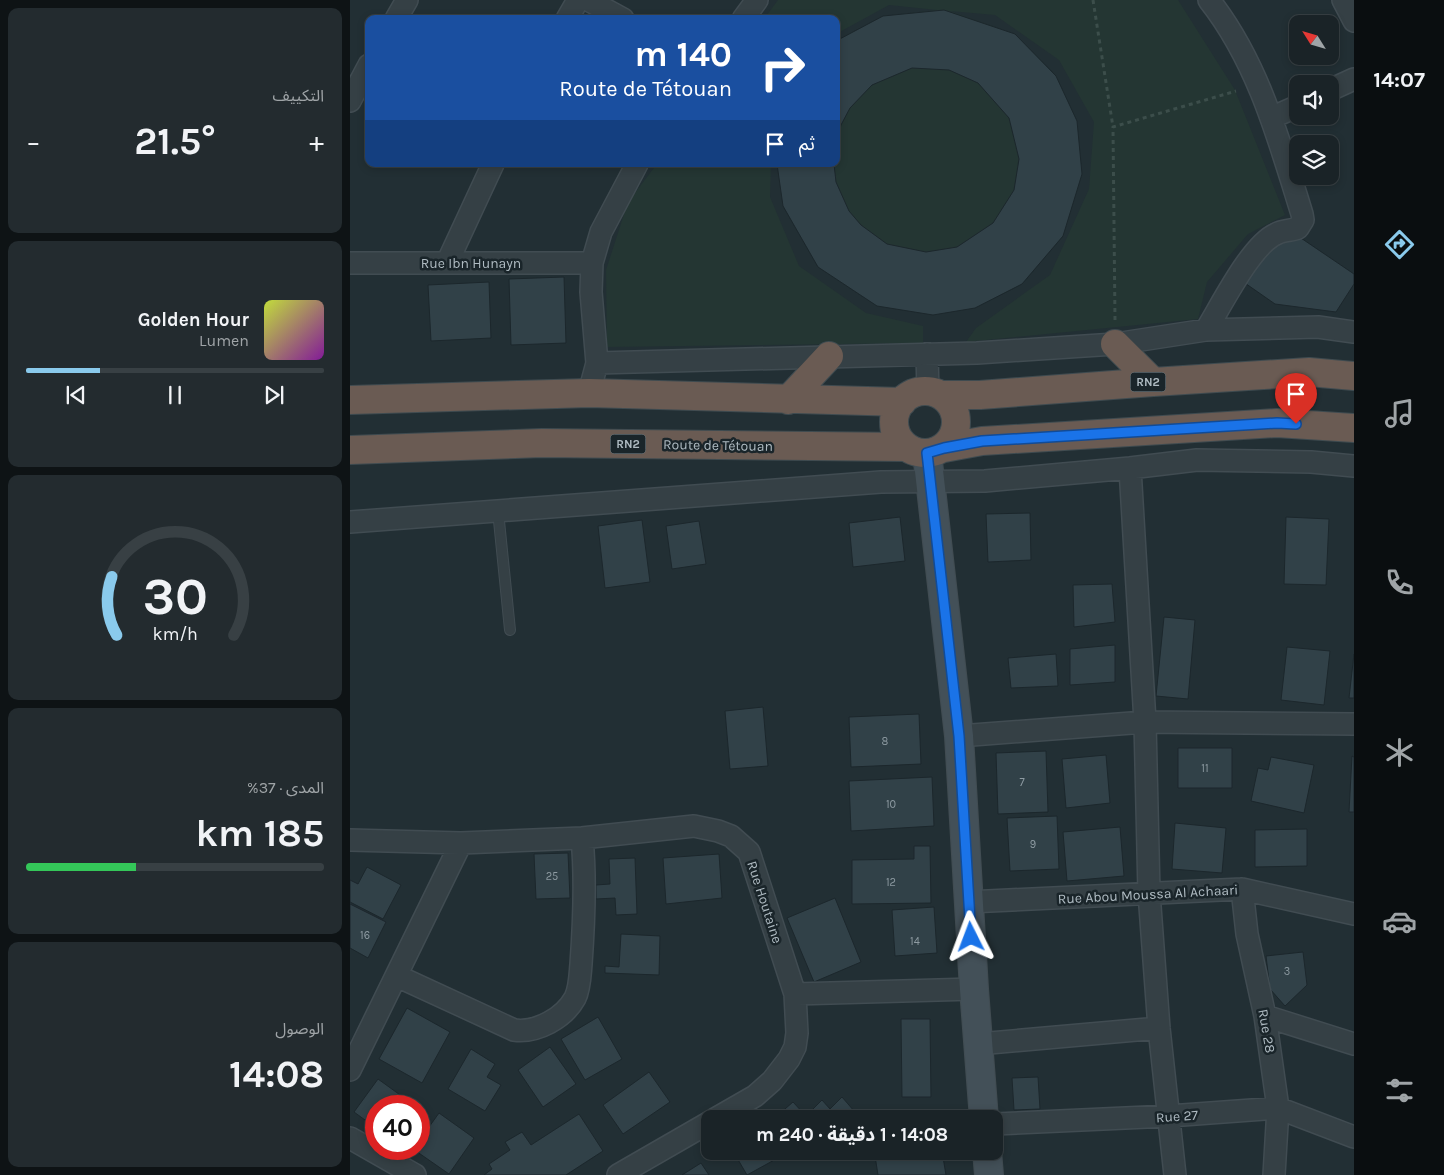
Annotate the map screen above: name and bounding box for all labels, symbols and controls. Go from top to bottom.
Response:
north arrow [1289,15,1339,65]
map controls [1289,15,1339,185]
text: 140 m [634,34,732,75]
icon: right [750,35,815,100]
text: 14:07 [1373,67,1425,93]
button: sound [1289,75,1339,125]
text: Route de Tétouan [559,76,732,102]
text: التكييف [272,86,324,105]
text: 21.5° [134,119,216,164]
text: − [26,125,41,158]
text: + [309,125,324,158]
icon: arrive [761,130,789,158]
text: ثم [799,133,815,155]
button: layers [1289,135,1339,185]
icon: directions [1382,227,1417,262]
street label: Rue Ibn Hunayn [421,255,521,272]
text: Golden Hour [138,309,249,331]
text: Lumen [199,331,249,350]
road number: RN2 [1130,372,1166,392]
pin [1275,373,1317,424]
icon: arrive [1282,380,1310,408]
icon: previous [62,381,90,409]
icon: pause [161,381,189,409]
icon: next [260,381,288,409]
icon: music [1382,396,1417,431]
road number: RN2 [610,434,646,454]
street label: Route de Tétouan [663,436,773,455]
icon: phone [1382,565,1417,600]
text: 30 [142,566,208,627]
text: km/h [152,624,198,645]
house number: 8 [882,735,889,748]
icon: climate [1382,735,1417,770]
house number: 11 [1201,762,1209,775]
house number: 7 [1019,776,1025,789]
text: المدى · 37% [247,778,324,797]
house number: 10 [886,798,896,811]
text: 185 km [196,811,324,856]
house number: 9 [1030,838,1036,851]
street label: Rue Houtaine [743,859,786,946]
house number: 25 [546,870,558,883]
house number: 12 [886,876,896,889]
street label: Rue Abou Moussa Al Achaari [1057,881,1239,908]
icon: car [1382,904,1417,939]
position arrow [944,910,996,962]
house number: 16 [360,929,370,942]
house number: 14 [910,935,920,948]
house number: 3 [1284,965,1290,978]
street label: Rue 28 [1254,1008,1279,1054]
text: الوصول [275,1019,324,1038]
text: 14:08 [229,1052,324,1097]
icon: filters [1382,1073,1417,1108]
speed limit sign: 40 [365,1095,430,1160]
street label: Rue 27 [1155,1107,1199,1126]
text: 14:08 · 1 دقيقة · 240 m [756,1124,948,1146]

